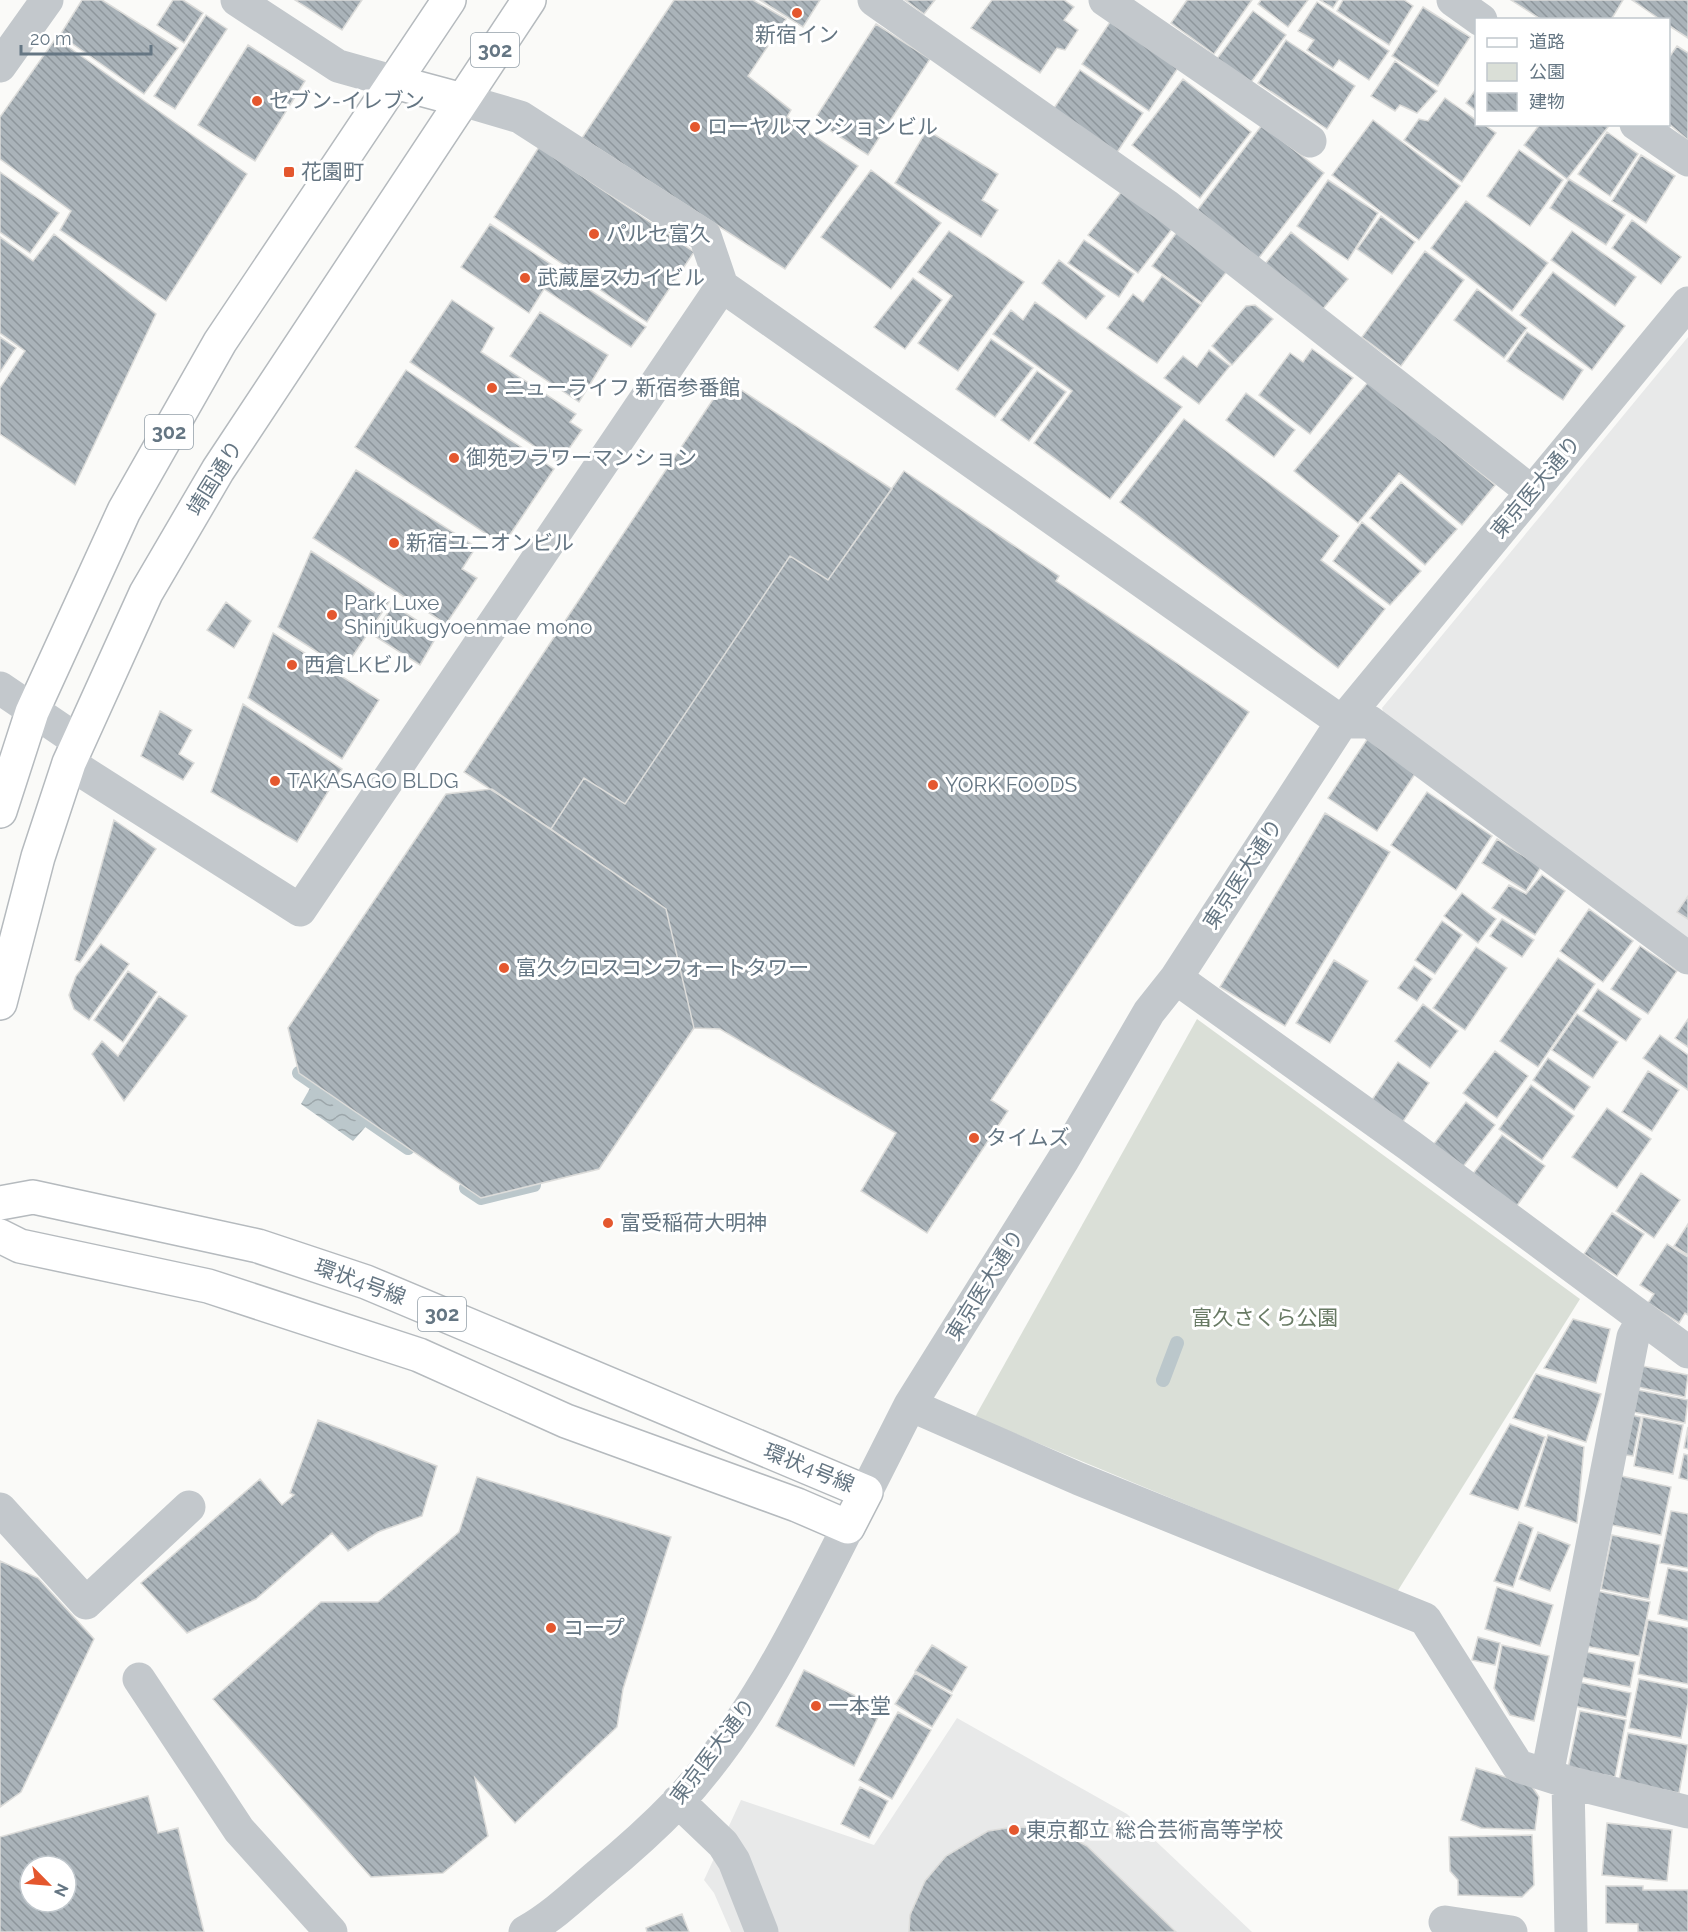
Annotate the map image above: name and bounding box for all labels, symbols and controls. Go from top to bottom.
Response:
marker: 新宿イン [790,6,804,20]
scale bar [21,18,152,56]
legend [1475,18,1670,126]
place label: 新宿イン [755,22,839,47]
text: 20 m [30,28,72,49]
text: 道路 [1529,31,1565,52]
road number: 302 [471,33,519,67]
text: 公園 [1529,61,1565,82]
place label: セブン-イレブン [269,88,425,113]
text: 建物 [1529,91,1565,112]
marker: セブン-イレブン [250,94,264,108]
place label: ローヤルマンションビル [707,114,938,139]
marker: ローヤルマンションビル [688,120,702,134]
place label: 花園町 [301,159,364,184]
marker: 花園町 [282,165,296,179]
place label: パルセ富久 [606,221,711,246]
marker: パルセ富久 [587,227,601,241]
place label: 武蔵屋スカイビル [537,265,705,290]
marker: 武蔵屋スカイビル [518,271,532,285]
place label: ニューライフ 新宿参番館 [504,375,740,400]
marker: ニューライフ 新宿参番館 [485,381,499,395]
road number: 302 [145,415,193,449]
street label: 東京医大通り [1486,430,1586,543]
street label: 靖国通り [182,435,247,520]
place label: 御苑フラワーマンション [466,445,697,470]
marker: 御苑フラワーマンション [447,451,461,465]
place label: 新宿ユニオンビル [406,530,574,555]
marker: 新宿ユニオンビル [387,536,401,550]
place label: Park Luxe Shinjukugyoenmae mono [344,590,593,639]
marker: Park Luxe Shinjukugyoenmae mono [325,608,339,622]
place label: 西倉LKビル [304,652,414,677]
marker: 西倉LKビル [285,658,299,672]
place label: TAKASAGO BLDG [287,768,459,793]
place label: YORK FOODS [945,772,1077,797]
marker: TAKASAGO BLDG [268,774,282,788]
marker: YORK FOODS [926,778,940,792]
street label: 東京医大通り [1198,814,1287,933]
place label: 富久クロスコンフォートタワー [516,955,809,980]
marker: 富久クロスコンフォートタワー [497,961,511,975]
place label: タイムズ [986,1125,1070,1150]
marker: タイムズ [967,1131,981,1145]
place label: 富受稲荷大明神 [620,1210,767,1235]
marker: 富受稲荷大明神 [601,1216,615,1230]
street label: 東京医大通り [941,1225,1029,1345]
street label: 環状4号線 [311,1253,409,1310]
road number: 302 [418,1297,466,1331]
park label: 富久さくら公園 [1192,1305,1339,1330]
street label: 環状4号線 [760,1438,858,1497]
place label: コープ [563,1615,625,1640]
marker: コープ [544,1621,558,1635]
street label: 東京医大通り [665,1693,760,1809]
place label: 一本堂 [828,1693,891,1718]
marker: 一本堂 [809,1699,823,1713]
place label: 東京都立 総合芸術高等学校 [1026,1817,1283,1842]
marker: 東京都立 総合芸術高等学校 [1007,1823,1021,1837]
north arrow [18,1854,78,1914]
text: N [50,1881,72,1900]

